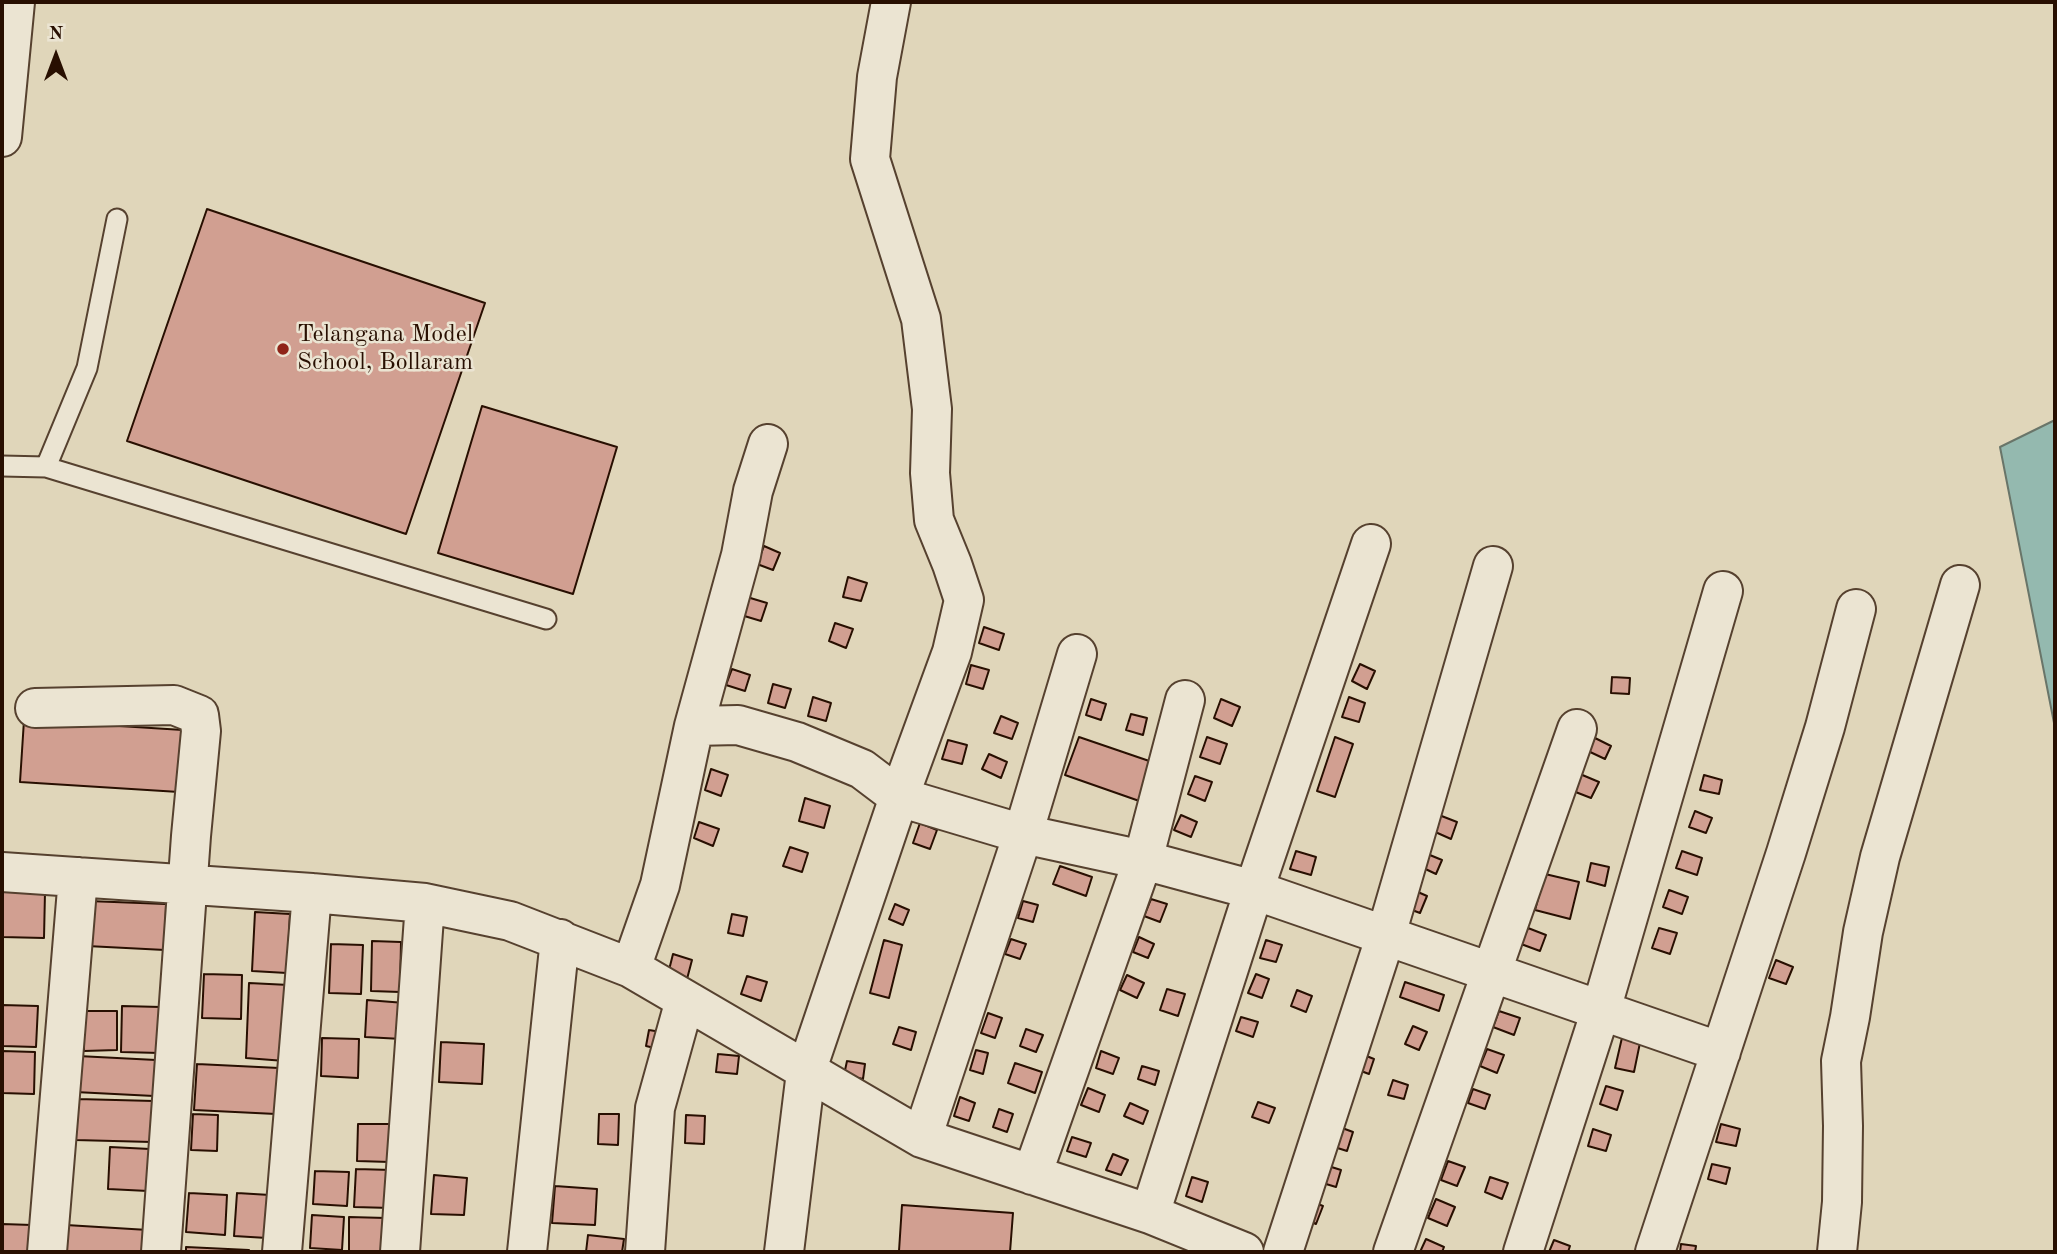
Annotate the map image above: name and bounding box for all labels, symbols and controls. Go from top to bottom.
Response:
north arrow [21,21,91,91]
text: N [49,25,63,44]
place label: Telangana Model School, Bollaram [297,321,473,377]
marker: Telangana Model School, Bollaram [275,341,291,357]

